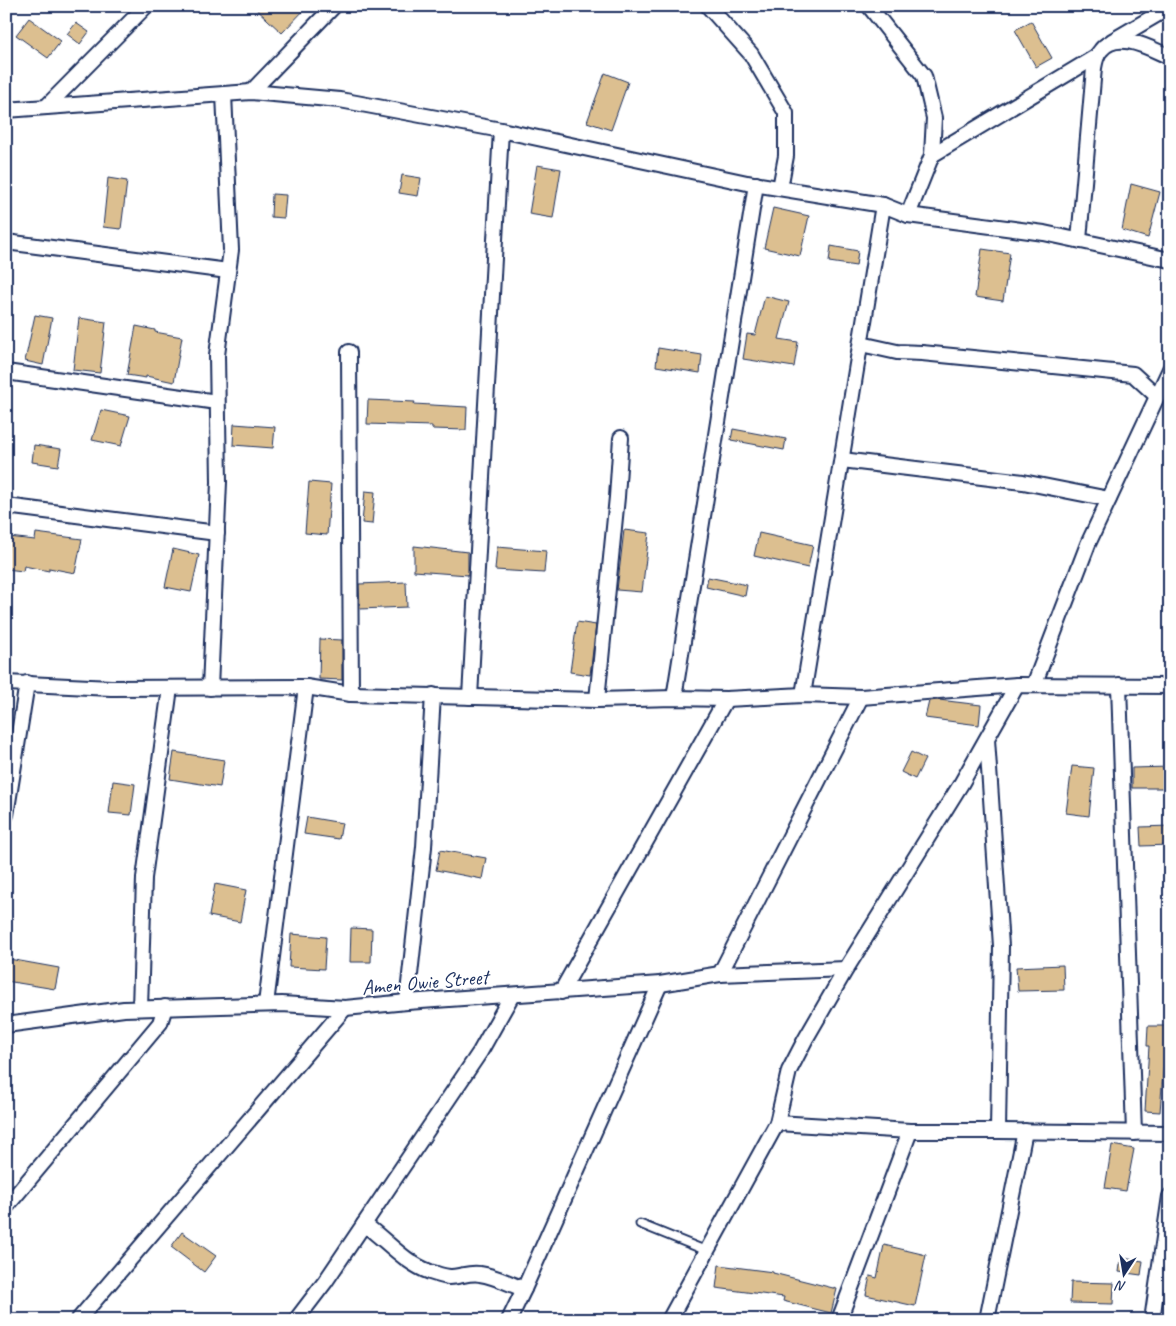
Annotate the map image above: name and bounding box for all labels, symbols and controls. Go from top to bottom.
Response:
street label: Amen Owie Street [361,963,492,1000]
north arrow [1098,1248,1148,1298]
text: N [1113,1277,1127,1295]

